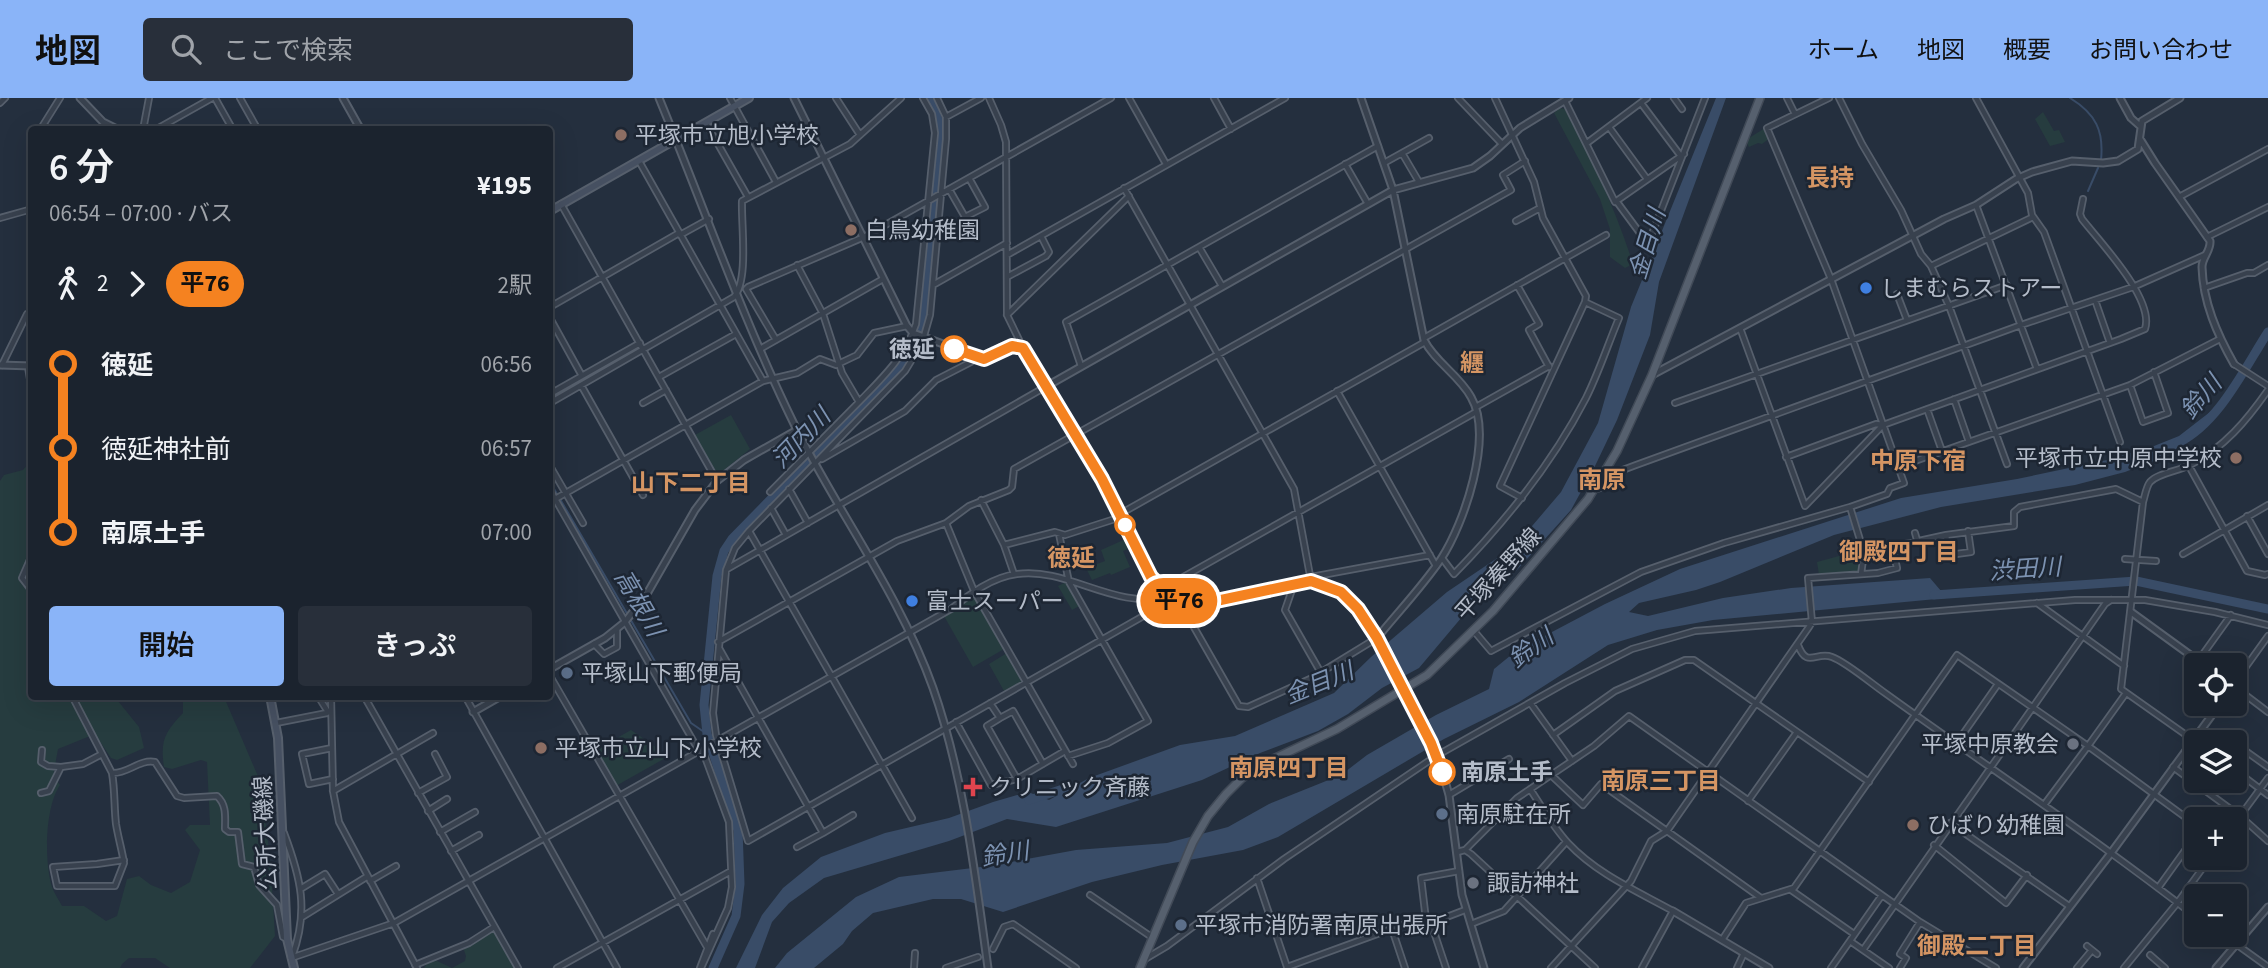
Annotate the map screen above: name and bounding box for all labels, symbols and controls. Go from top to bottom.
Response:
search box [143,18,633,81]
text: 地図 [35,28,101,75]
icon: search [167,30,205,68]
text: ここで検索 [223,32,353,69]
text: ホーム [1808,33,1879,68]
text: 地図 [1917,33,1965,68]
text: 概要 [2003,33,2051,68]
text: お問い合わせ [2089,33,2233,68]
place label: 平塚市立旭小学校 [635,119,819,152]
marker: 平塚市立旭小学校 [613,127,629,143]
text: 6 分 [49,141,114,195]
district label: 長持 [1806,161,1854,196]
text: ¥195 [477,167,532,204]
text: 06:54 – 07:00 · バス [49,197,233,230]
water label: 金目川 [1620,202,1676,284]
place label: 白鳥幼稚園 [865,214,980,247]
marker: 白鳥幼稚園 [843,222,859,238]
icon: walk [49,265,87,303]
icon: forward [118,265,156,303]
text: 平76 [180,266,230,301]
text: 2 [97,267,108,300]
text: 2駅 [498,269,532,302]
place label: しまむらストアー [1880,272,2063,305]
marker: しまむらストアー [1858,280,1874,296]
place label: 徳延 [889,333,935,366]
marker: 徳延 [941,336,967,362]
district label: 纒 [1460,346,1484,381]
text: 徳延 [101,347,153,384]
text: 06:56 [481,348,532,381]
water label: 鈴川 [2172,365,2232,427]
water label: 河内川 [764,398,841,476]
text: 徳延神社前 [101,431,231,468]
text: 06:57 [481,432,532,465]
place label: 平塚市立中原中学校 [2015,442,2222,475]
district label: 中原下宿 [1870,444,1966,479]
marker: 平塚市立中原中学校 [2228,450,2244,466]
district label: 南原 [1578,463,1626,498]
district label: 山下二丁目 [631,466,751,501]
text: 南原土手 [101,515,205,552]
unlabelled marker [1115,515,1135,535]
text: 07:00 [481,516,532,549]
street label: 平塚秦野線 [1448,521,1549,628]
district label: 御殿四丁目 [1839,535,1959,570]
district label: 徳延 [1047,541,1095,576]
water label: 渋田川 [1988,549,2065,589]
water label: 高根川 [605,563,673,646]
line badge: 平76 [1139,578,1219,624]
text: 平76 [1154,583,1204,618]
place label: 富士スーパー [926,585,1064,618]
marker: 富士スーパー [904,593,920,609]
button: 開始 [49,606,284,686]
button: きっぷ [298,606,532,686]
water label: 鈴川 [1502,618,1563,677]
water label: 金目川 [1279,653,1362,713]
map controls [2184,653,2247,947]
button: locate [2184,653,2247,716]
place label: 平塚山下郵便局 [581,657,742,690]
marker: 平塚山下郵便局 [559,665,575,681]
place label: 平塚中原教会 [1921,728,2059,761]
button: layers [2184,730,2247,793]
place label: 平塚市立山下小学校 [555,732,762,765]
marker: 平塚中原教会 [2065,736,2081,752]
marker: 平塚市立山下小学校 [533,740,549,756]
district label: 南原四丁目 [1229,751,1349,786]
place label: 南原土手 [1461,756,1553,789]
marker: 南原土手 [1429,759,1455,785]
district label: 南原三丁目 [1601,764,1721,799]
place label: クリニック斉藤 [989,771,1150,804]
street label: 公所大磯線 [246,775,285,891]
marker: クリニック斉藤 [963,777,983,797]
place label: 南原駐在所 [1456,798,1571,831]
marker: 南原駐在所 [1434,806,1450,822]
button: + [2184,807,2247,870]
place label: ひばり幼稚園 [1927,809,2065,842]
marker: ひばり幼稚園 [1905,817,1921,833]
water label: 鈴川 [979,833,1034,876]
place label: 諏訪神社 [1487,867,1579,900]
marker: 諏訪神社 [1465,875,1481,891]
button: − [2184,884,2247,947]
place label: 平塚市消防署南原出張所 [1195,909,1448,942]
marker: 平塚市消防署南原出張所 [1173,917,1189,933]
district label: 御殿二丁目 [1917,929,2037,964]

